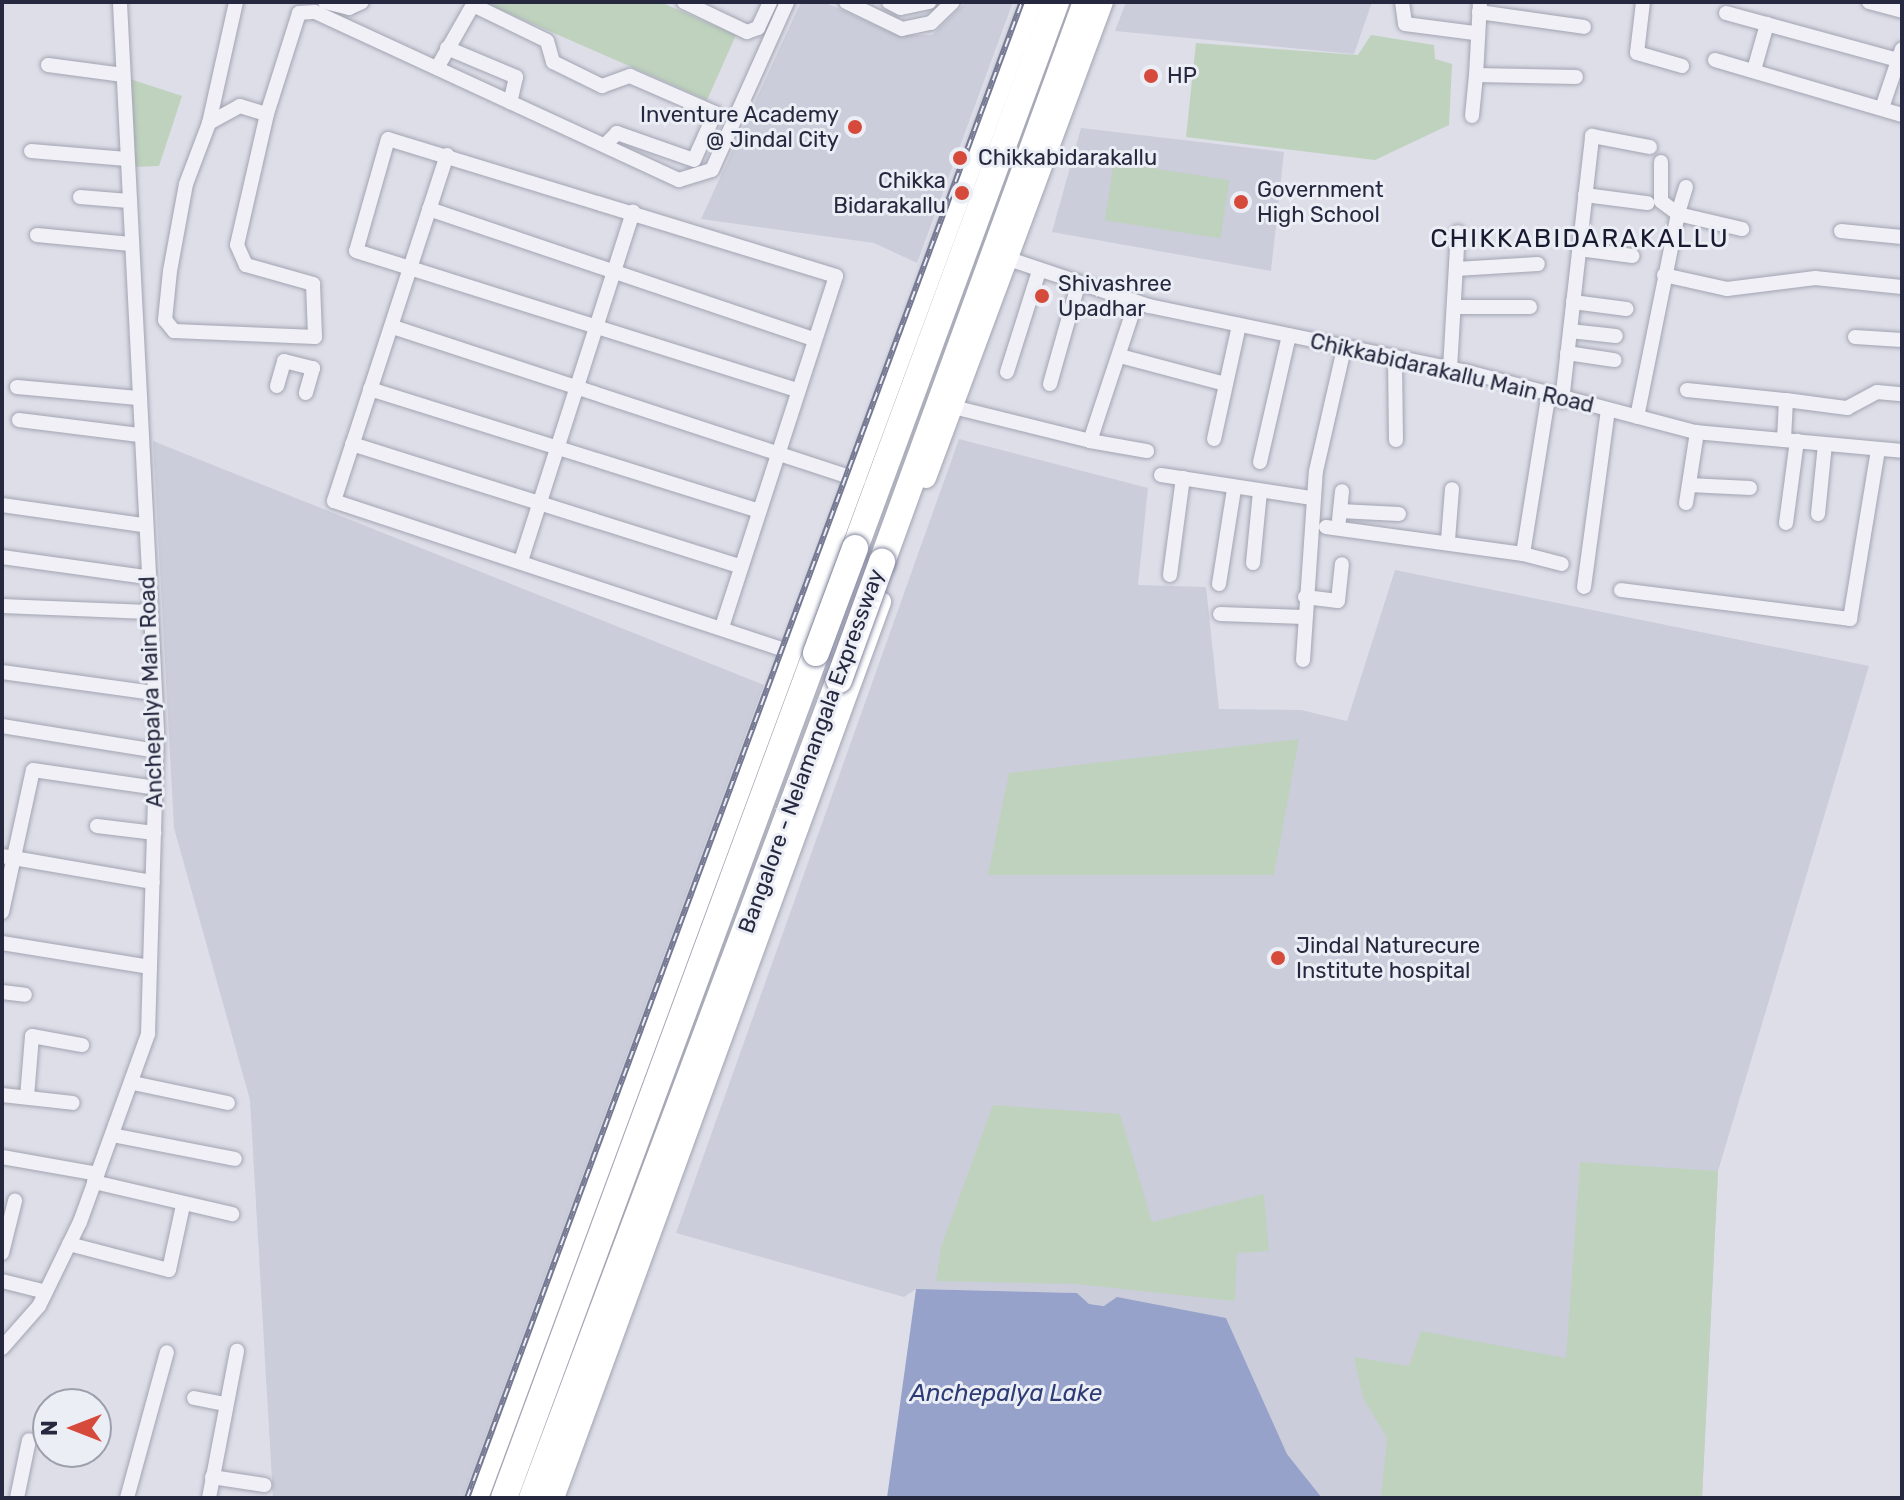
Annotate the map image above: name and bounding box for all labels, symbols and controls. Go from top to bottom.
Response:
place label: HP [1167,63,1197,89]
marker: HP [1142,67,1160,85]
place label: Inventure Academy @ Jindal City [639,101,839,152]
marker: Inventure Academy @ Jindal City [846,118,864,136]
place label: Chikkabidarakallu [978,145,1157,171]
marker: Chikkabidarakallu [949,147,971,169]
place label: Chikka Bidarakallu [833,167,946,218]
place label: Government High School [1257,176,1384,228]
marker: Chikka Bidarakallu [953,184,971,202]
marker: Government High School [1232,193,1250,211]
district label: CHIKKABIDARAKALLU [1430,223,1730,255]
place label: Shivashree Upadhar [1058,270,1172,322]
marker: Shivashree Upadhar [1033,287,1051,305]
street label: Chikkabidarakallu Main Road [1308,327,1596,419]
street label: Bangalore - Nelamangala Expressway [733,565,889,937]
street label: Anchepalya Main Road [134,576,168,808]
place label: Jindal Naturecure Institute hospital [1296,932,1480,984]
marker: Jindal Naturecure Institute hospital [1267,947,1289,969]
water label: Anchepalya Lake [910,1380,1102,1408]
north arrow [32,1388,112,1468]
text: N [36,1420,63,1436]

